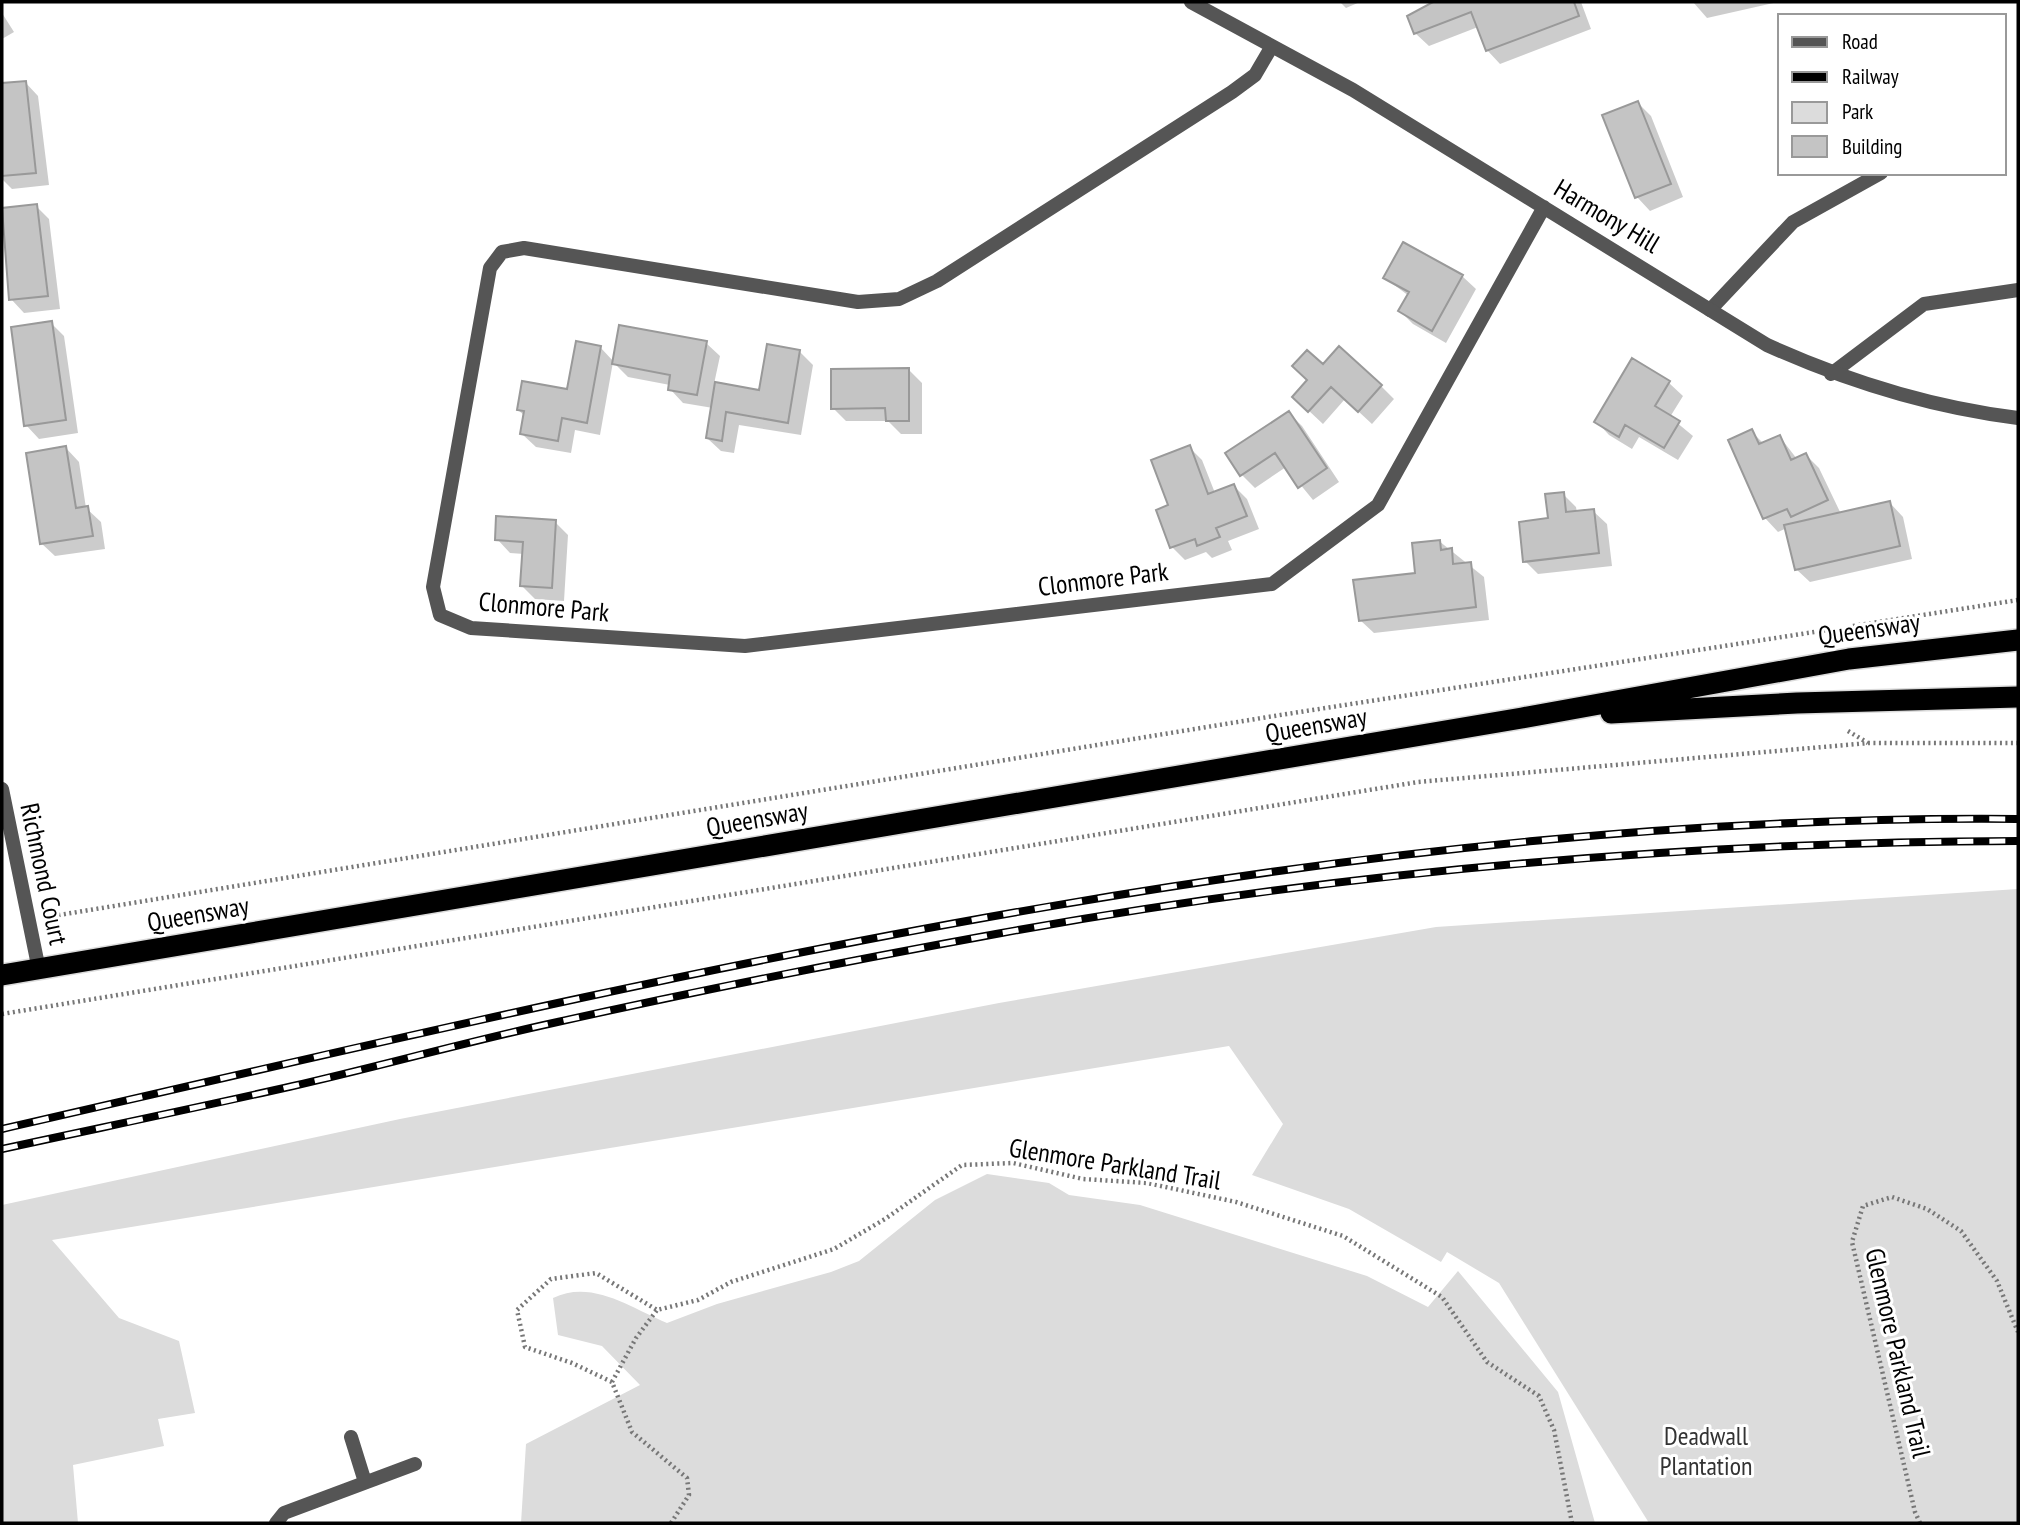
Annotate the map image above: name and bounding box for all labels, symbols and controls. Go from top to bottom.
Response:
legend [1778,14,2006,175]
text: Road [1842,28,1878,55]
text: Railway [1842,63,1899,90]
text: Park [1842,98,1873,125]
text: Building [1842,133,1902,160]
street label: Harmony Hill [1549,171,1666,260]
street label: Clonmore Park [1036,554,1170,603]
street label: Clonmore Park [477,584,611,629]
street label: Queensway [1816,605,1922,652]
street label: Queensway [1263,699,1369,750]
street label: Queensway [704,793,810,844]
street label: Richmond Court [13,800,76,948]
street label: Queensway [145,888,251,939]
street label: Glenmore Parkland Trail [1007,1130,1223,1197]
street label: Glenmore Parkland Trail [1858,1245,1939,1461]
park label: Deadwall Plantation [1660,1419,1752,1482]

